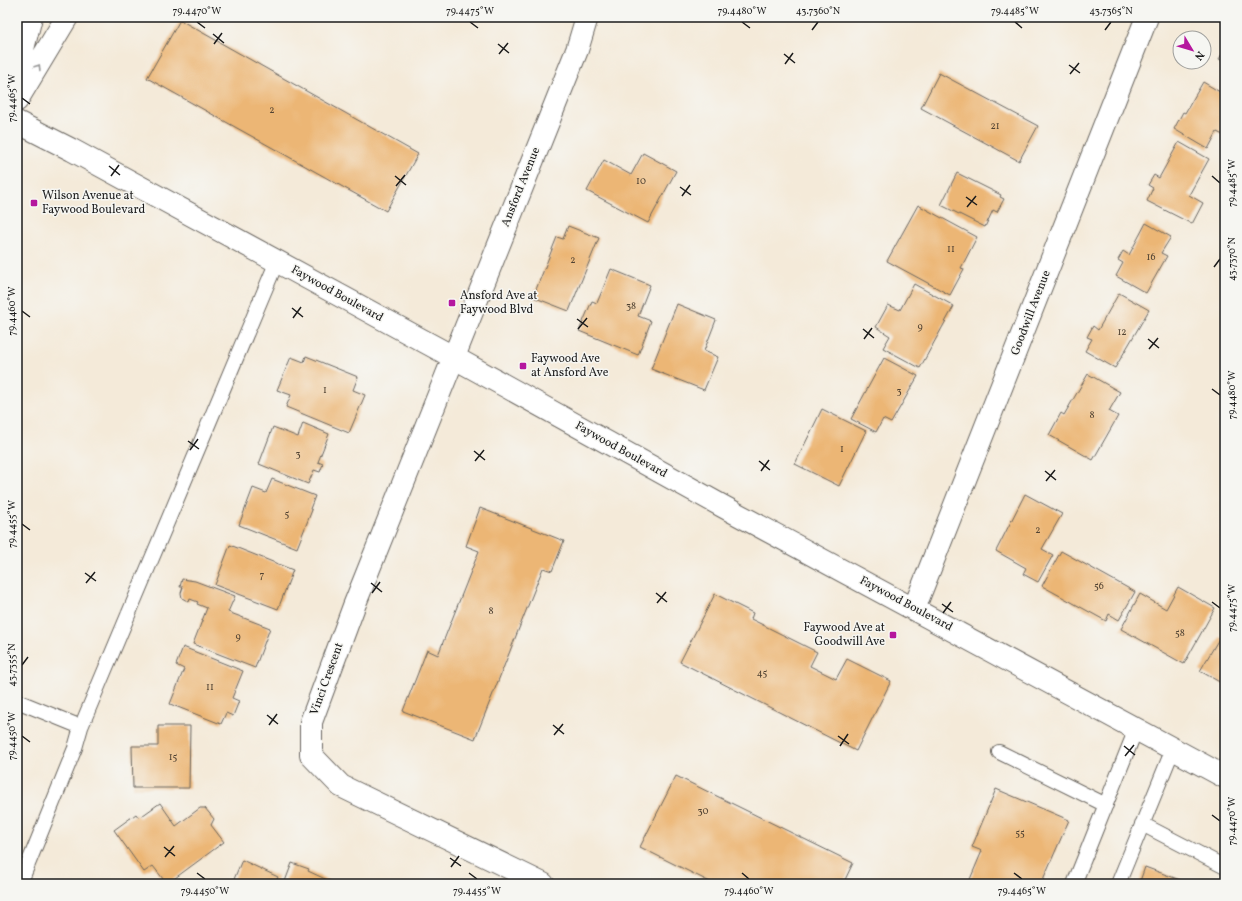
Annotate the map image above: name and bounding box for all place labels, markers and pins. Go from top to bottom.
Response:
place label: Wilson Avenue at Faywood Boulevard [42,188,145,218]
marker: Wilson Avenue at Faywood Boulevard [29,198,39,208]
place label: Ansford Ave at Faywood Blvd [460,288,537,318]
marker: Ansford Ave at Faywood Blvd [447,298,457,308]
place label: Faywood Ave at Ansford Ave [531,351,609,381]
marker: Faywood Ave at Ansford Ave [518,361,528,371]
place label: Faywood Ave at Goodwill Ave [804,620,885,650]
marker: Faywood Ave at Goodwill Ave [888,630,898,640]

